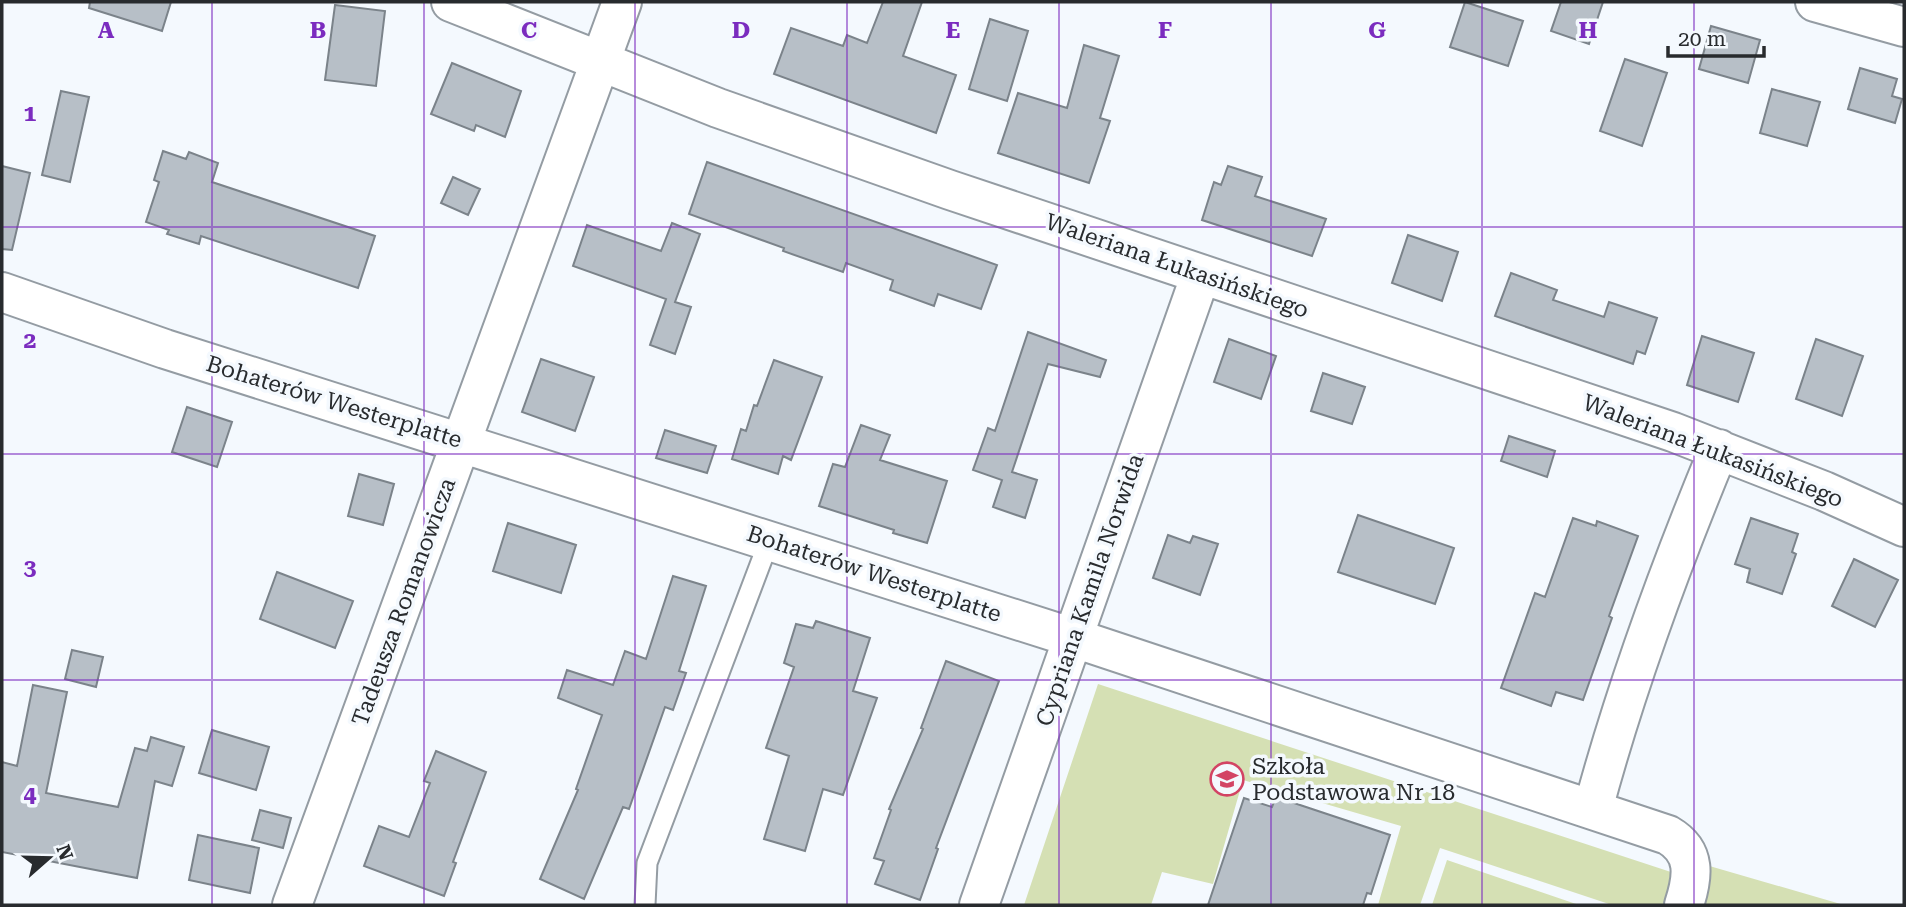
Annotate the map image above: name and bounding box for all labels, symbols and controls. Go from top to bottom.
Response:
scale bar [1668,14,1764,58]
text: A [98,17,115,44]
text: B [310,17,326,44]
text: C [521,17,537,44]
text: D [732,17,750,44]
text: E [946,17,960,44]
text: F [1158,17,1172,44]
text: G [1368,17,1386,44]
text: H [1579,17,1598,44]
text: 20 m [1678,27,1726,51]
text: 1 [24,100,37,127]
street label: Waleriana Łukasińskiego [1042,208,1312,324]
text: 2 [24,327,36,354]
street label: Bohaterów Westerplatte [203,350,465,454]
street label: Waleriana Łukasińskiego [1579,389,1847,513]
street label: Cypriana Kamila Norwida [1031,450,1150,730]
street label: Tadeusza Romanowicza [347,474,462,730]
street label: Bohaterów Westerplatte [743,520,1005,628]
text: 3 [24,554,37,581]
place label: Szkoła Podstawowa Nr 18 [1252,753,1455,806]
school or university icon: Szkoła Podstawowa Nr 18 [1208,760,1246,798]
text: 4 [24,781,37,808]
north arrow [14,823,84,893]
text: N [51,842,78,864]

